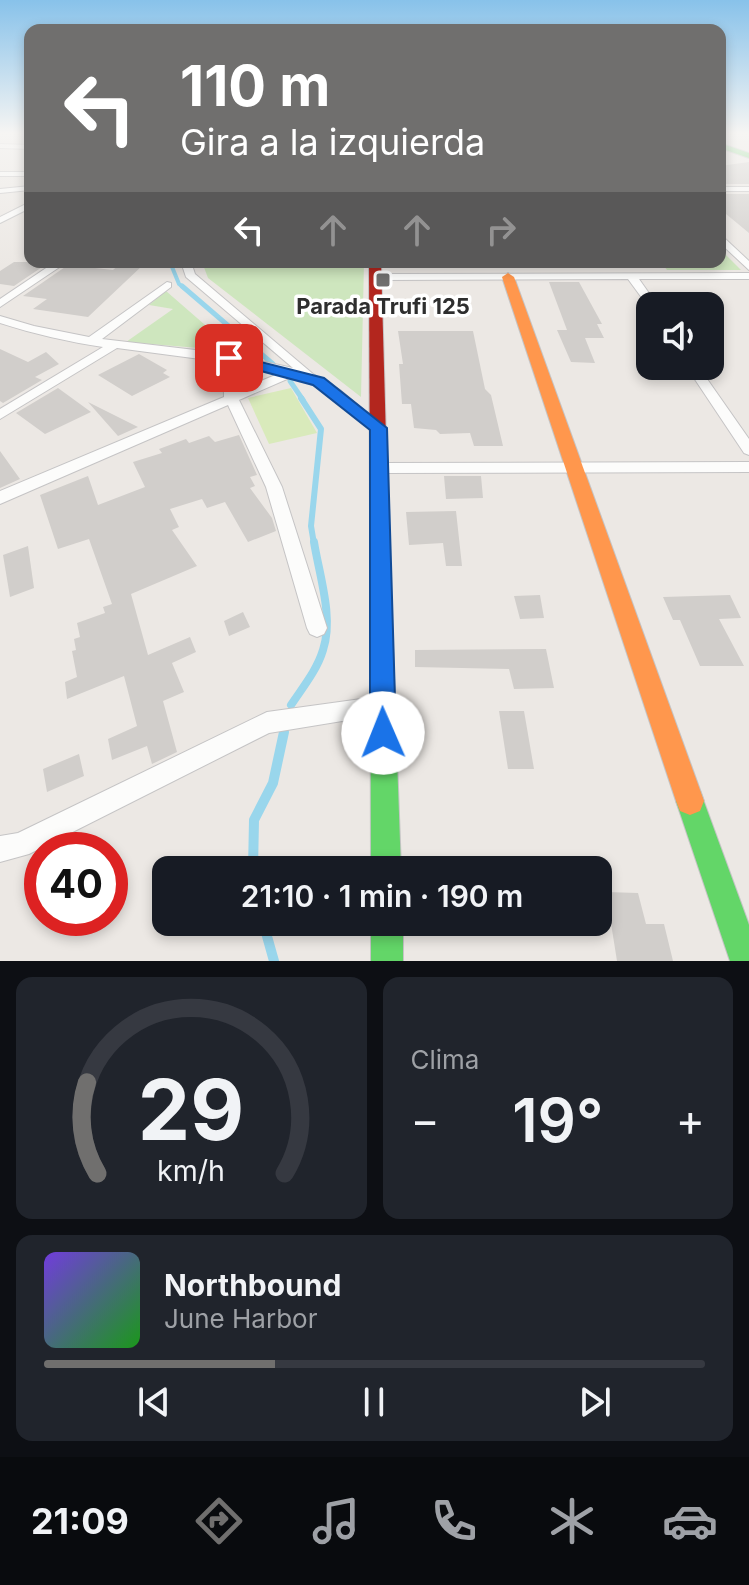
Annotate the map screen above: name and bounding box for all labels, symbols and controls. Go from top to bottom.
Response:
text: 110 m [180,52,330,120]
icon: left [48,56,152,160]
text: Gira a la izquierda [180,120,485,164]
icon: left [227,208,271,252]
icon: ahead [311,208,355,252]
icon: ahead [395,208,439,252]
icon: right [479,208,523,252]
marker: Parada Trufi 125 [374,271,392,289]
map controls [636,292,724,380]
button: sound [636,292,724,380]
place label: Parada Trufi 125 [296,293,470,319]
pin [195,324,263,392]
icon: arrive [207,336,251,380]
position arrow [341,691,425,775]
speed limit sign: 40 [24,832,128,936]
text: 21:10 · 1 min · 190 m [241,878,523,914]
text: Clima [411,1044,479,1075]
text: 29 [138,1059,244,1160]
text: 19° [512,1084,603,1156]
text: − [411,1093,440,1147]
text: + [676,1093,705,1147]
text: km/h [157,1153,225,1188]
text: Northbound [164,1267,341,1303]
text: June Harbor [164,1303,317,1334]
icon: previous [132,1380,176,1424]
icon: pause [352,1380,396,1424]
icon: next [573,1380,617,1424]
icon: directions [191,1493,247,1549]
icon: music [308,1493,364,1549]
icon: phone [426,1493,482,1549]
icon: climate [544,1493,600,1549]
icon: car [662,1493,718,1549]
text: 21:09 [31,1499,129,1543]

